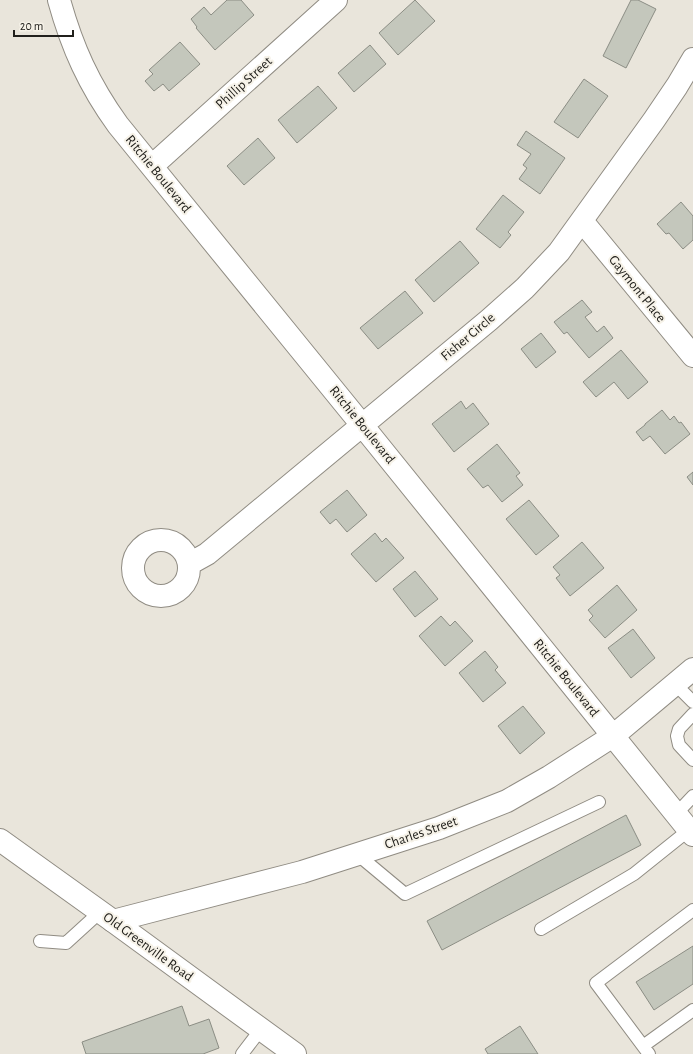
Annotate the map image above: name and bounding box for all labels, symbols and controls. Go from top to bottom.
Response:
scale bar [14,12,73,38]
text: 20 m [20,20,43,32]
street label: Phillip Street [213,54,275,112]
street label: Ritchie Boulevard [123,133,193,215]
street label: Gaymont Place [606,253,668,325]
street label: Fisher Circle [438,311,498,363]
street label: Ritchie Boulevard [327,384,397,466]
street label: Ritchie Boulevard [531,637,601,719]
street label: Charles Street [383,814,460,852]
street label: Old Greenville Road [101,910,195,984]

